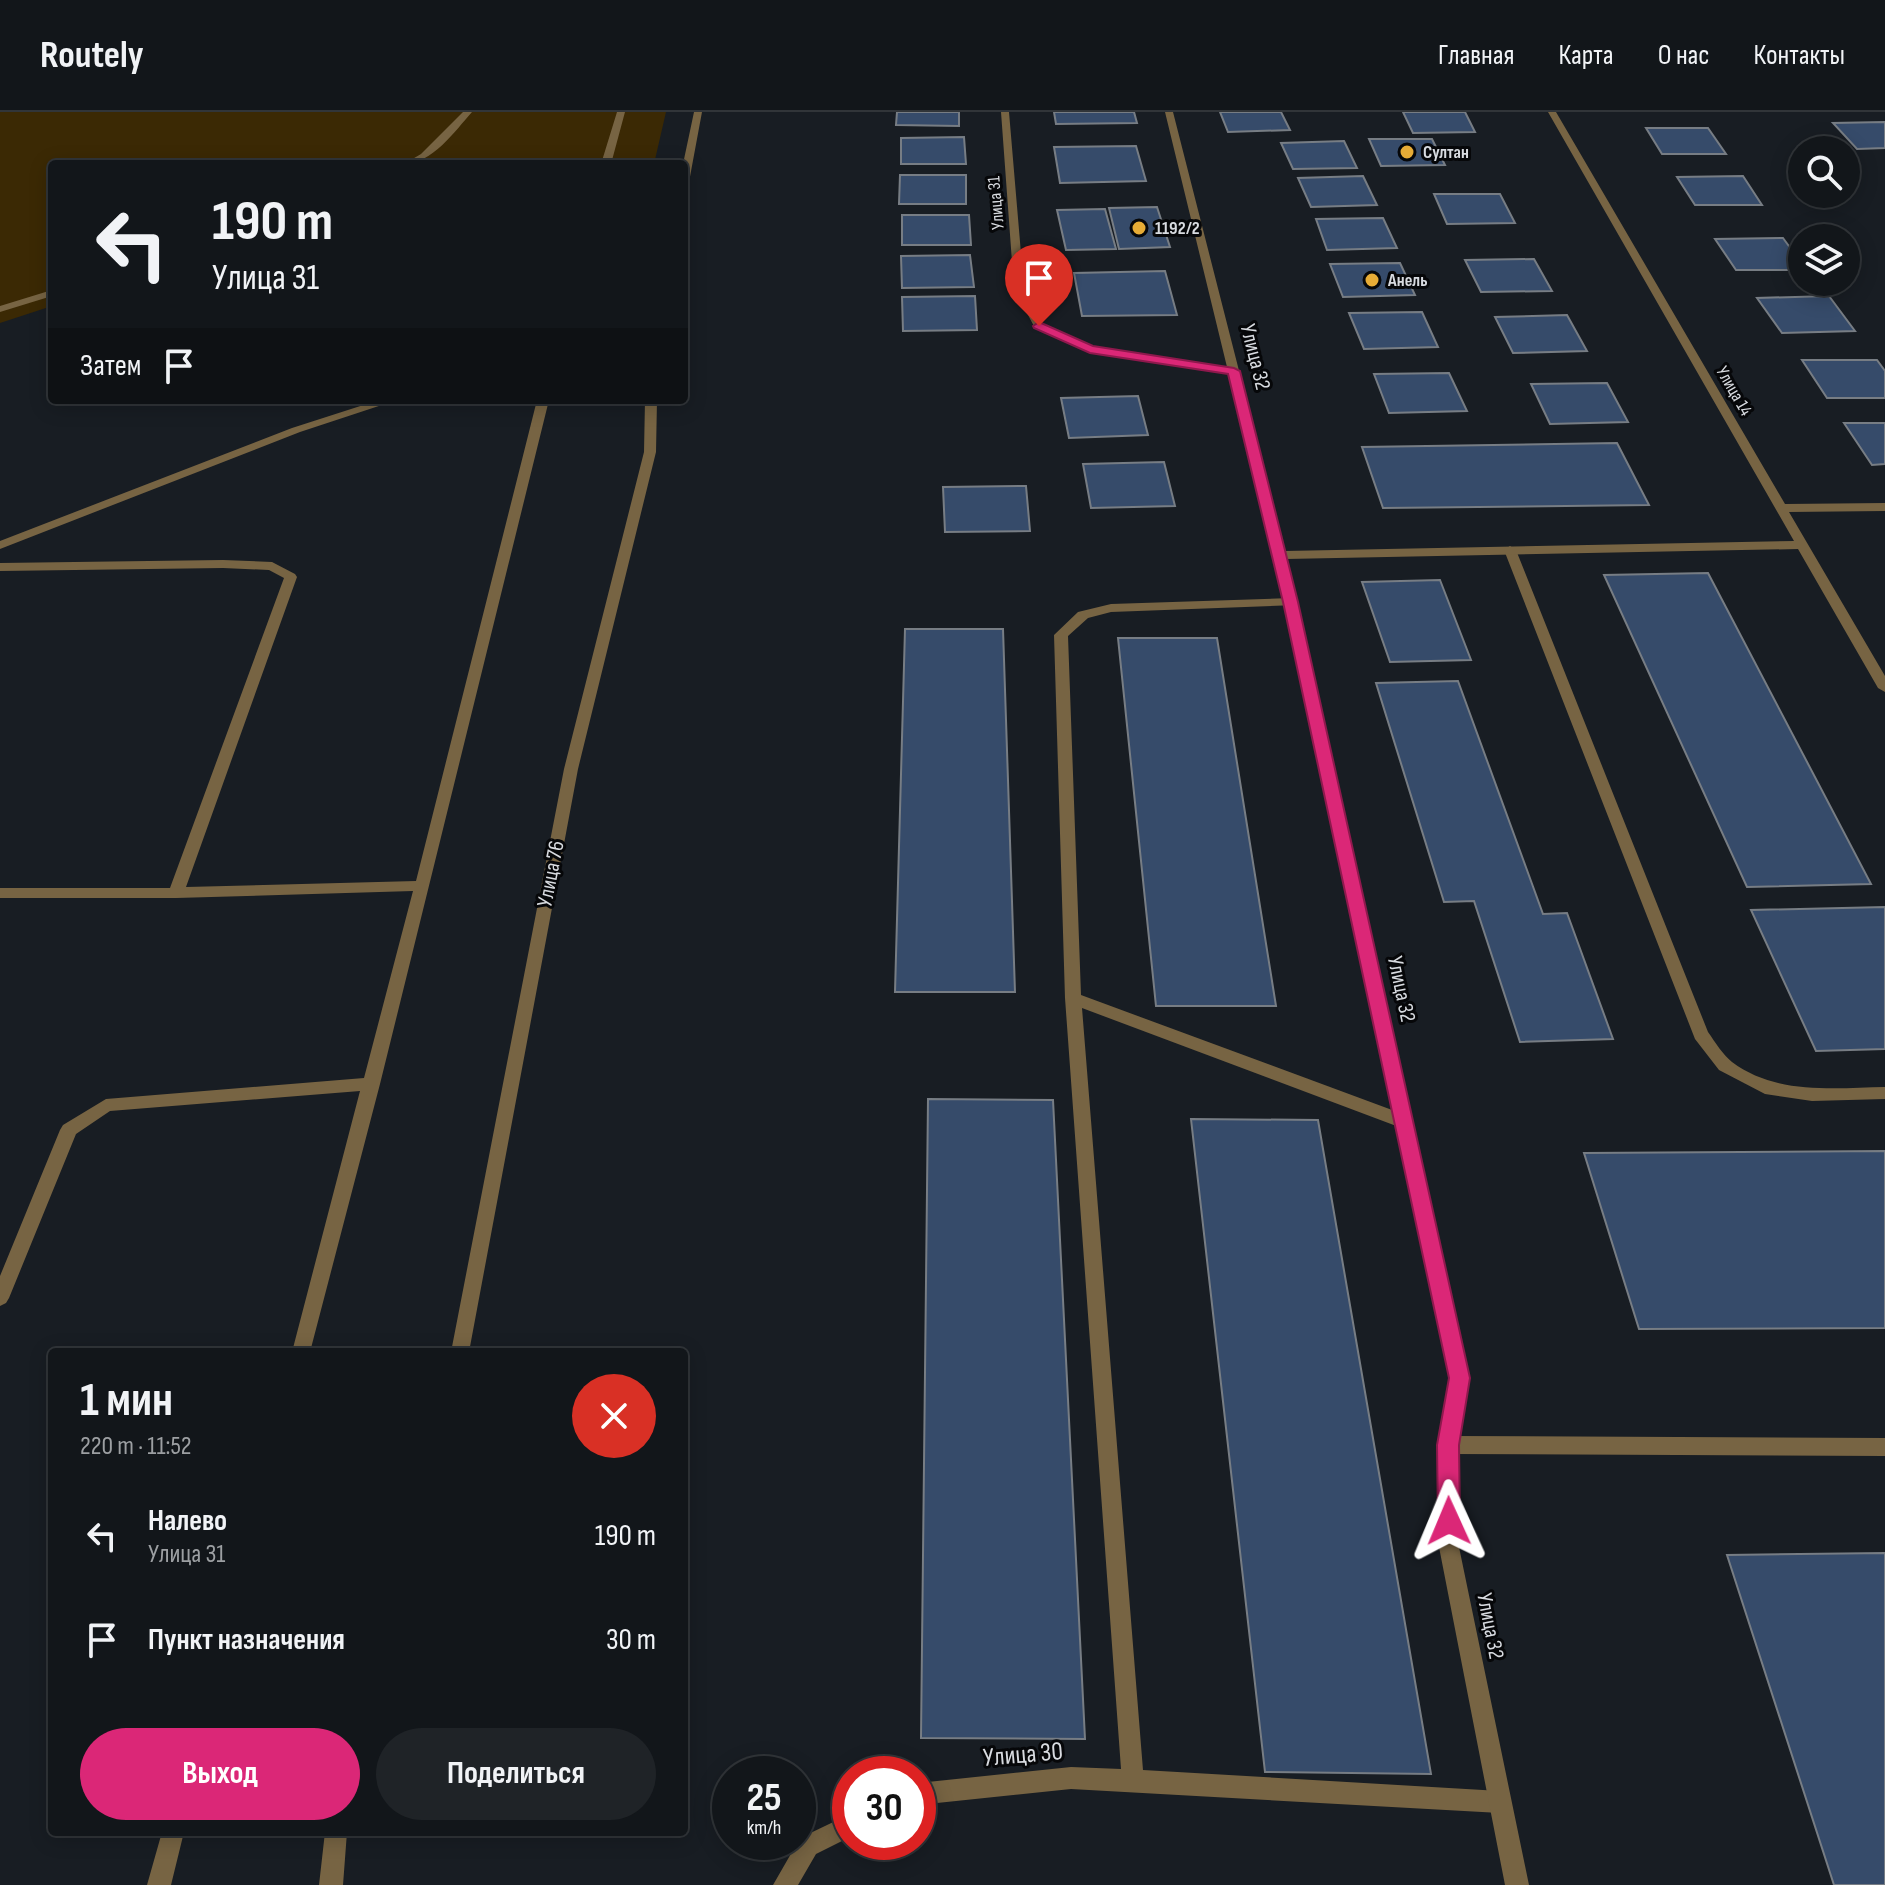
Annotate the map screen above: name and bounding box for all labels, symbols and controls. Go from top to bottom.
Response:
text: Routely [40,33,144,78]
text: Главная [1438,39,1514,72]
text: Карта [1558,39,1614,72]
text: О нас [1658,39,1710,72]
text: Контакты [1754,39,1845,72]
map controls [1788,136,1860,296]
button: search [1788,136,1860,208]
place label: Султан [1423,142,1469,163]
marker: Султан [1398,143,1416,161]
street label: Улица 31 [983,175,1009,231]
text: 190 m [212,189,333,256]
icon: left [80,192,184,296]
place label: 1192/2 [1155,218,1200,239]
marker: 1192/2 [1130,219,1148,237]
button: layers [1788,224,1860,296]
pin [1005,244,1073,326]
icon: arrive [1017,256,1061,300]
text: Улица 31 [212,257,319,300]
place label: Анель [1387,270,1428,291]
marker: Анель [1363,271,1381,289]
street label: Улица 32 [1234,321,1276,393]
icon: arrive [157,344,201,388]
text: Затем [80,348,141,384]
street label: Улица 14 [1712,363,1757,420]
street label: Улица 76 [531,839,571,909]
street label: Улица 32 [1381,953,1421,1025]
text: 1 мин [80,1372,173,1429]
button: close [572,1374,656,1458]
text: 220 m · 11:52 [80,1431,192,1462]
position arrow [1407,1479,1491,1563]
text: Налево [148,1503,227,1539]
icon: left [80,1514,124,1558]
text: 190 m [595,1518,656,1554]
text: Улица 31 [148,1539,225,1570]
street label: Улица 32 [1470,1591,1510,1661]
icon: arrive [80,1618,124,1662]
text: Пункт назначения [148,1622,345,1658]
text: 30 m [606,1622,656,1658]
button: Выход [80,1728,360,1820]
button: Поделиться [376,1728,656,1820]
street label: Улица 30 [982,1736,1064,1774]
speed limit sign: 30 [832,1756,936,1860]
text: 25 [746,1774,782,1822]
text: km/h [747,1816,781,1840]

